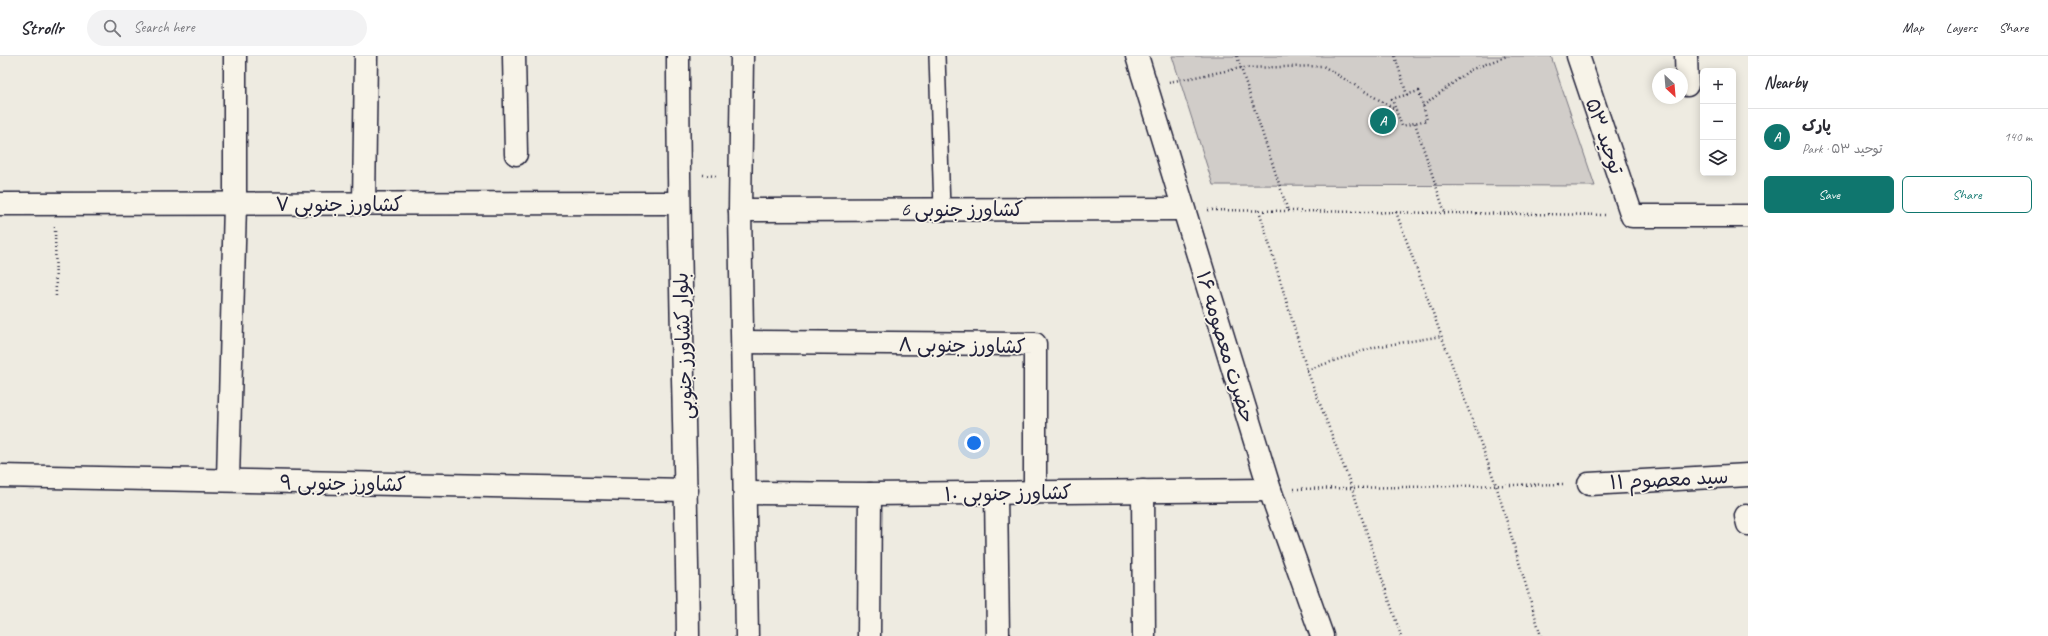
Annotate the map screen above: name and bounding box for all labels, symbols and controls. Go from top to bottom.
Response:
search box [87,10,367,46]
text: Strollr [20,16,63,40]
icon: search [101,17,123,39]
text: Search here [133,18,195,37]
text: Map [1902,19,1924,36]
text: Layers [1946,19,1977,36]
text: Share [1999,19,2028,36]
north arrow [1652,68,1688,104]
map controls [1700,68,1736,176]
button: + [1700,68,1736,104]
text: Nearby [1764,72,1807,93]
street label: توحید ۵۳ [1580,95,1629,178]
button: − [1700,104,1736,140]
pin: A [1370,106,1396,136]
text: پارک [1802,117,1831,136]
text: A [1774,129,1780,145]
text: 140 m [2004,129,2032,145]
button: layers [1700,140,1736,176]
text: Park · توحید ۵۳ [1802,141,1882,157]
button: Save [1764,176,1894,213]
button: Share [1902,176,2032,213]
street label: کشاورز جنوبی ۷ [275,192,403,218]
street label: کشاورز جنوبی 6 [901,197,1023,223]
street label: حضرت معصومه ۱۶ [1191,268,1261,426]
street label: بلوار کشاورز جنوبی [668,272,700,420]
street label: کشاورز جنوبی ۸ [898,332,1026,360]
your location [964,433,984,453]
street label: سید معصوم ۱۱ [1609,464,1729,498]
street label: کشاورز جنوبی ۹ [280,470,406,498]
street label: کشاورز جنوبی ۱۰ [944,480,1072,508]

